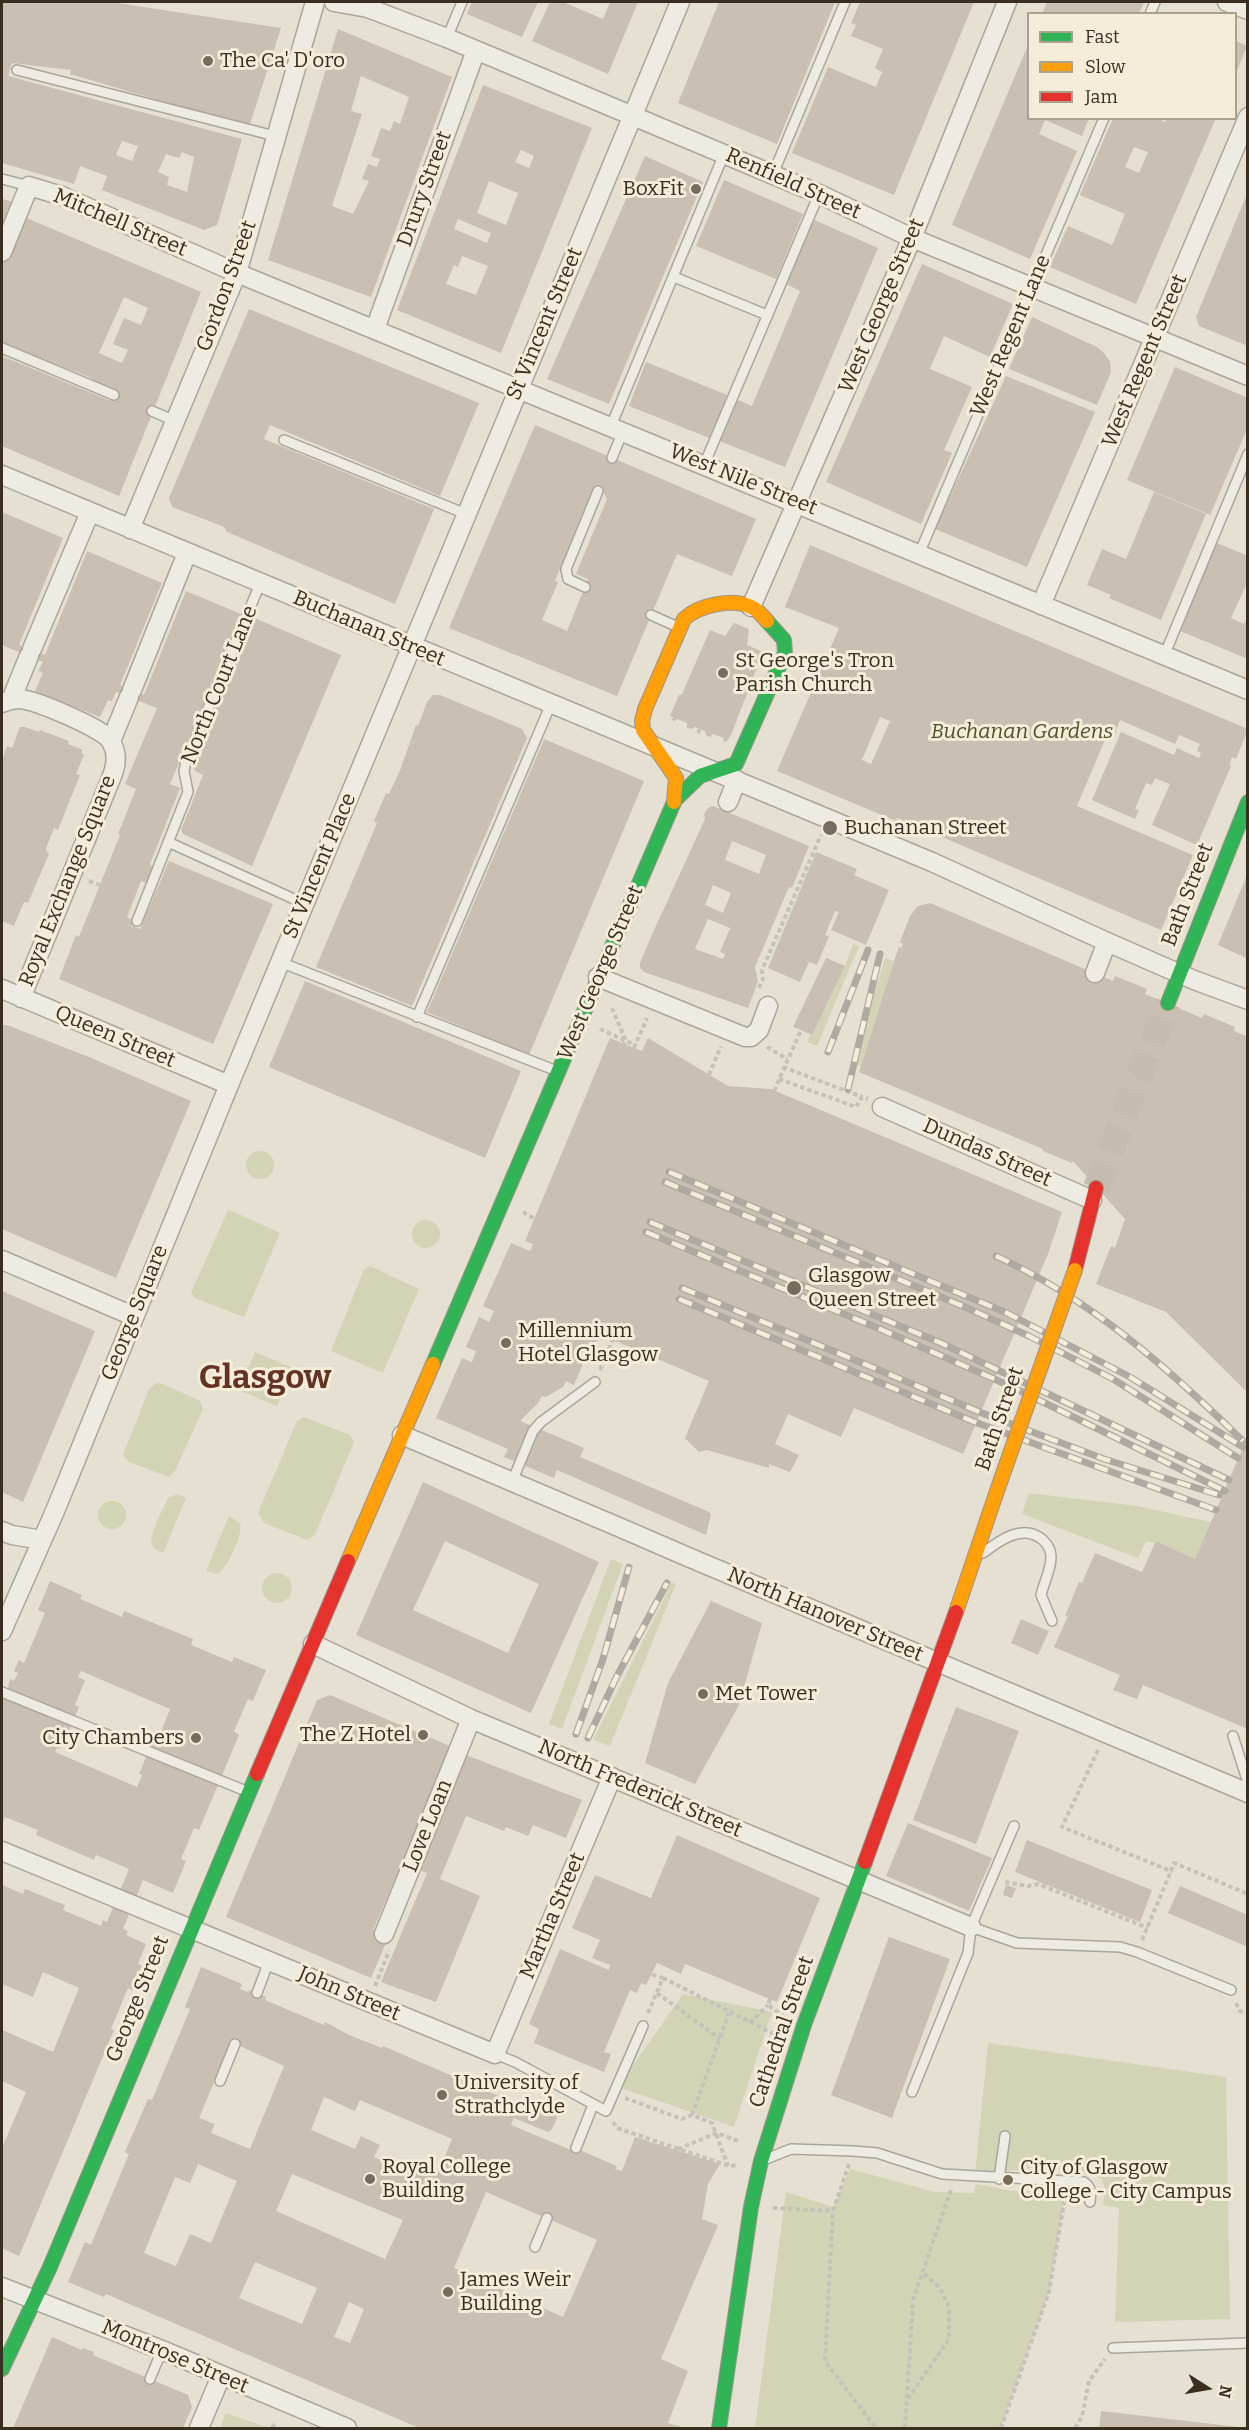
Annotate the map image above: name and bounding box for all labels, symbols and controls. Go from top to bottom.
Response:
legend [1027,12,1237,120]
text: Fast [1085,26,1120,48]
place label: The Ca' D'oro [220,48,345,74]
marker: The Ca' D'oro [201,54,215,68]
text: Slow [1085,56,1125,78]
text: Jam [1085,86,1118,108]
street label: Drury Street [392,128,458,250]
street label: Renfield Street [721,143,865,225]
place label: BoxFit [622,176,684,202]
marker: BoxFit [689,182,703,196]
street label: Mitchell Street [49,184,191,262]
street label: West George Street [834,215,930,397]
street label: Gordon Street [192,217,262,355]
street label: St Vincent Street [501,244,589,404]
street label: West Regent Lane [965,251,1057,421]
street label: West Regent Street [1097,271,1193,451]
street label: West Nile Street [665,439,821,521]
street label: Buchanan Street [289,586,449,672]
street label: North Court Lane [177,602,263,768]
place label: St George's Tron Parish Church [735,648,894,698]
marker: St George's Tron Parish Church [716,666,730,680]
park label: Buchanan Gardens [931,719,1113,745]
street label: Royal Exchange Square [14,772,122,990]
street label: St Vincent Place [278,789,362,943]
place label: Buchanan Street [844,815,1007,841]
marker: Buchanan Street [821,819,839,837]
street label: Bath Street [1157,840,1219,950]
street label: West George Street [553,882,649,1064]
street label: Queen Street [51,1000,179,1074]
street label: Dundas Street [919,1113,1055,1193]
street label: George Square [96,1241,174,1385]
place label: Glasgow Queen Street [808,1263,936,1313]
marker: Glasgow Queen Street [785,1279,803,1297]
place label: Millennium Hotel Glasgow [518,1318,658,1368]
marker: Millennium Hotel Glasgow [499,1336,513,1350]
district label: Glasgow [199,1359,331,1399]
street label: Bath Street [970,1364,1030,1474]
street label: North Hanover Street [723,1562,927,1668]
place label: Met Tower [715,1681,817,1707]
marker: Met Tower [696,1687,710,1701]
place label: The Z Hotel [300,1722,411,1748]
place label: City Chambers [42,1725,184,1751]
marker: The Z Hotel [416,1728,430,1742]
marker: City Chambers [189,1731,203,1745]
street label: North Frederick Street [534,1735,746,1843]
street label: Love Loan [398,1776,458,1876]
street label: Martha Street [515,1849,591,1983]
street label: George Street [101,1932,175,2066]
street label: Cathedral Street [744,1953,820,2111]
street label: John Street [294,1961,404,2027]
place label: University of Strathclyde [454,2070,578,2120]
marker: University of Strathclyde [435,2088,449,2102]
place label: Royal College Building [382,2154,511,2204]
place label: City of Glasgow College - City Campus [1020,2155,1232,2205]
marker: Royal College Building [363,2172,377,2186]
marker: City of Glasgow College - City Campus [1001,2173,1015,2187]
place label: James Weir Building [460,2267,571,2317]
marker: James Weir Building [441,2285,455,2299]
street label: Montrose Street [98,2315,252,2399]
north arrow [1177,2358,1237,2418]
text: N [1215,2384,1236,2399]

